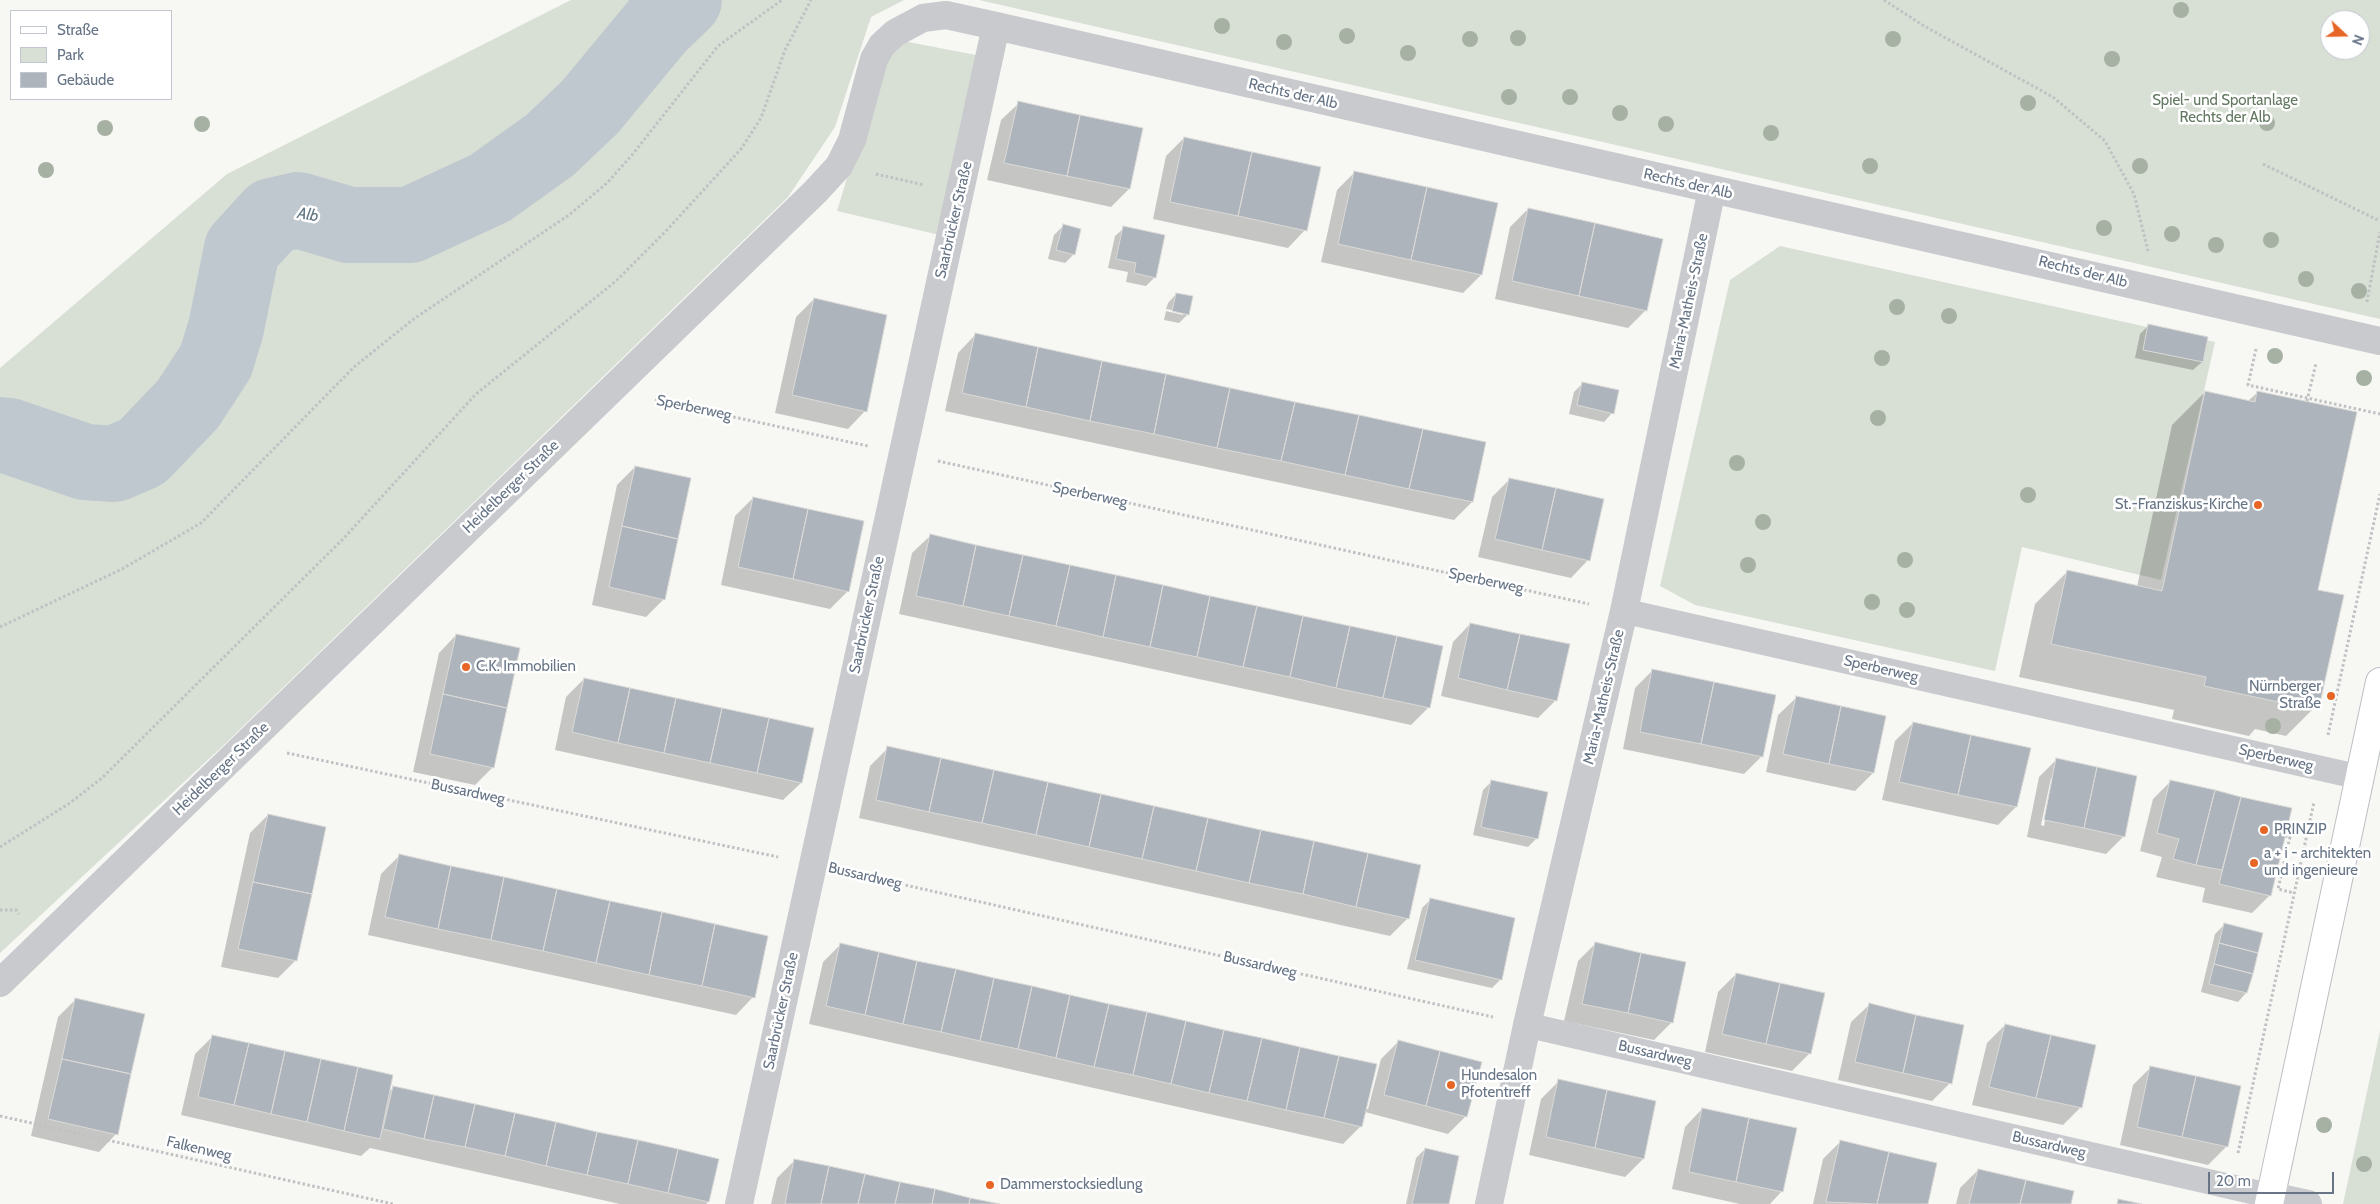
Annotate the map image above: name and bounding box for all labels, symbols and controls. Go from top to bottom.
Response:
legend [10,10,172,100]
north arrow [2320,10,2370,60]
text: Straße [57,21,99,39]
text: N [2348,32,2368,48]
text: Park [57,46,84,64]
text: Gebäude [57,71,114,89]
street label: Rechts der Alb [1247,75,1339,113]
park label: Spiel- und Sportanlage Rechts der Alb [2152,92,2298,127]
street label: Saarbrücker Straße [932,160,976,280]
street label: Rechts der Alb [1642,165,1734,203]
water label: Alb [296,204,320,226]
street label: Maria-Matheis-Straße [1666,232,1712,370]
street label: Rechts der Alb [2037,252,2129,292]
street label: Sperberweg [655,391,733,425]
street label: Heidelberger Straße [459,437,563,537]
street label: Sperberweg [1051,478,1129,512]
place label: St.-Franziskus-Kirche [2115,496,2248,514]
marker: St.-Franziskus-Kirche [2252,499,2264,511]
street label: Saarbrücker Straße [846,555,888,675]
street label: Sperberweg [1447,564,1525,598]
street label: Maria-Matheis-Straße [1580,628,1628,766]
street label: Sperberweg [1842,652,1920,686]
place label: C.K. Immobilien [476,658,576,676]
marker: C.K. Immobilien [460,661,472,673]
place label: Nürnberger Straße [2249,678,2321,713]
marker: Nürnberger Straße [2325,690,2337,702]
street label: Heidelberger Straße [169,719,273,819]
street label: Sperberweg [2237,741,2315,775]
street label: Bussardweg [429,775,507,809]
place label: PRINZIP [2274,821,2327,839]
marker: PRINZIP [2258,824,2270,836]
place label: a + i - architekten und ingenieure [2264,845,2371,880]
marker: a + i - architekten und ingenieure [2248,857,2260,869]
street label: Bussardweg [826,859,904,893]
street label: Bussardweg [1221,948,1299,982]
street label: Saarbrücker Straße [760,951,802,1071]
street label: Bussardweg [1616,1037,1694,1071]
place label: Hundesalon Pfotentreff [1461,1067,1537,1102]
marker: Hundesalon Pfotentreff [1445,1079,1457,1091]
street label: Bussardweg [2010,1128,2088,1162]
street label: Falkenweg [165,1133,233,1165]
scale bar [2210,1162,2336,1194]
text: 20 m [2216,1172,2251,1190]
place label: Dammerstocksiedlung [1000,1176,1142,1194]
marker: Dammerstocksiedlung [984,1179,996,1191]

